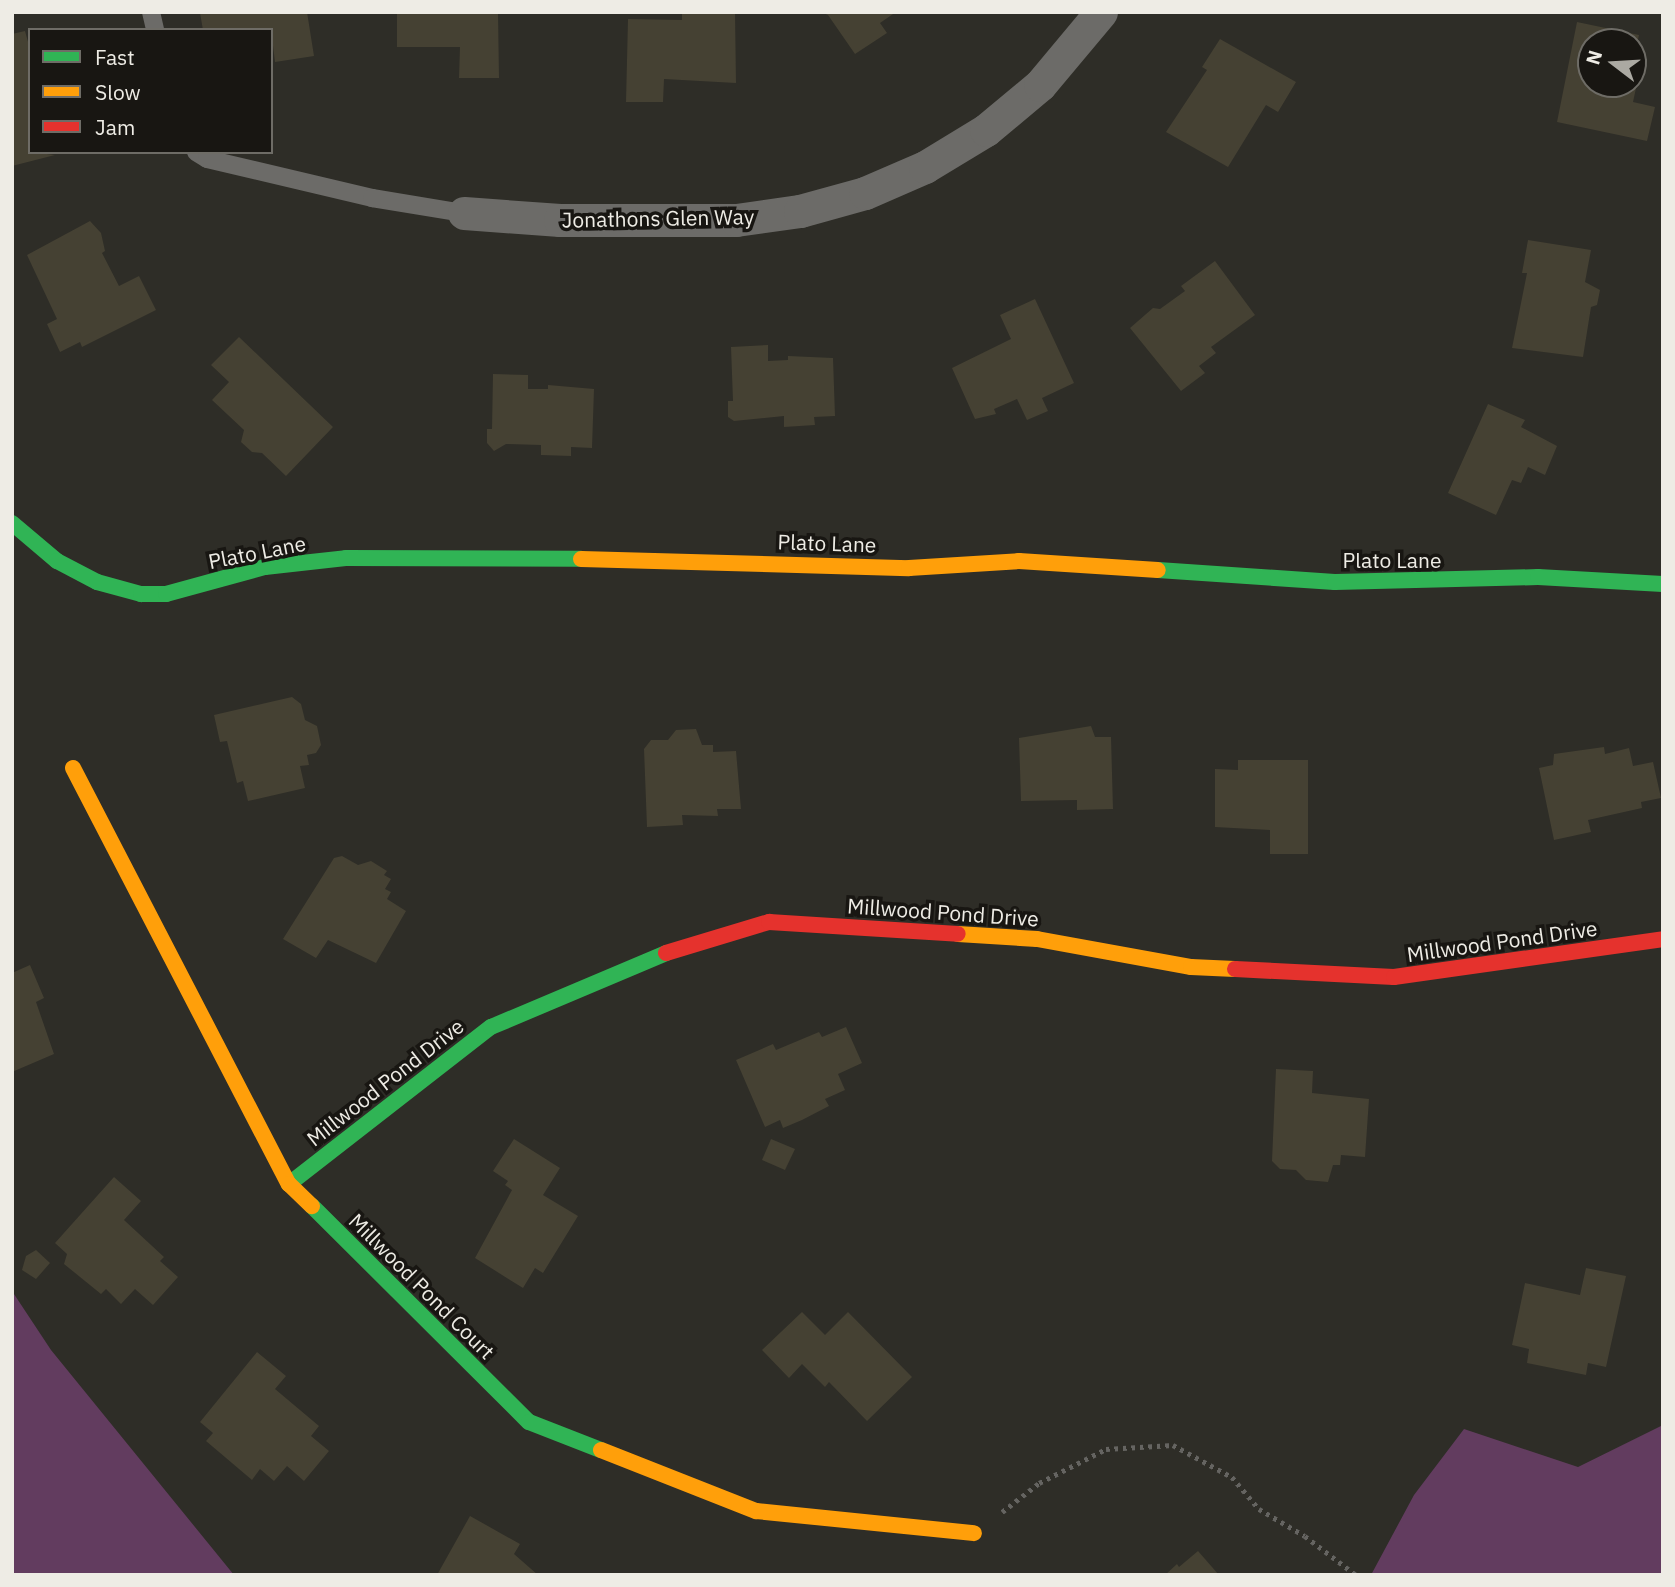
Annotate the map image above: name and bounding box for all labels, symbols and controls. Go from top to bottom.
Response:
legend [28,28,273,154]
north arrow [1577,28,1647,98]
text: Fast [95,43,135,71]
text: N [1580,47,1607,68]
text: Slow [95,78,141,106]
text: Jam [95,113,135,141]
street label: Jonathons Glen Way [561,204,755,232]
street label: Plato Lane [777,529,877,557]
street label: Plato Lane [206,530,308,574]
street label: Plato Lane [1343,547,1441,573]
street label: Millwood Pond Drive [846,893,1040,931]
street label: Millwood Pond Drive [1405,915,1599,967]
street label: Millwood Pond Drive [302,1013,468,1151]
street label: Millwood Pond Court [344,1208,500,1364]

